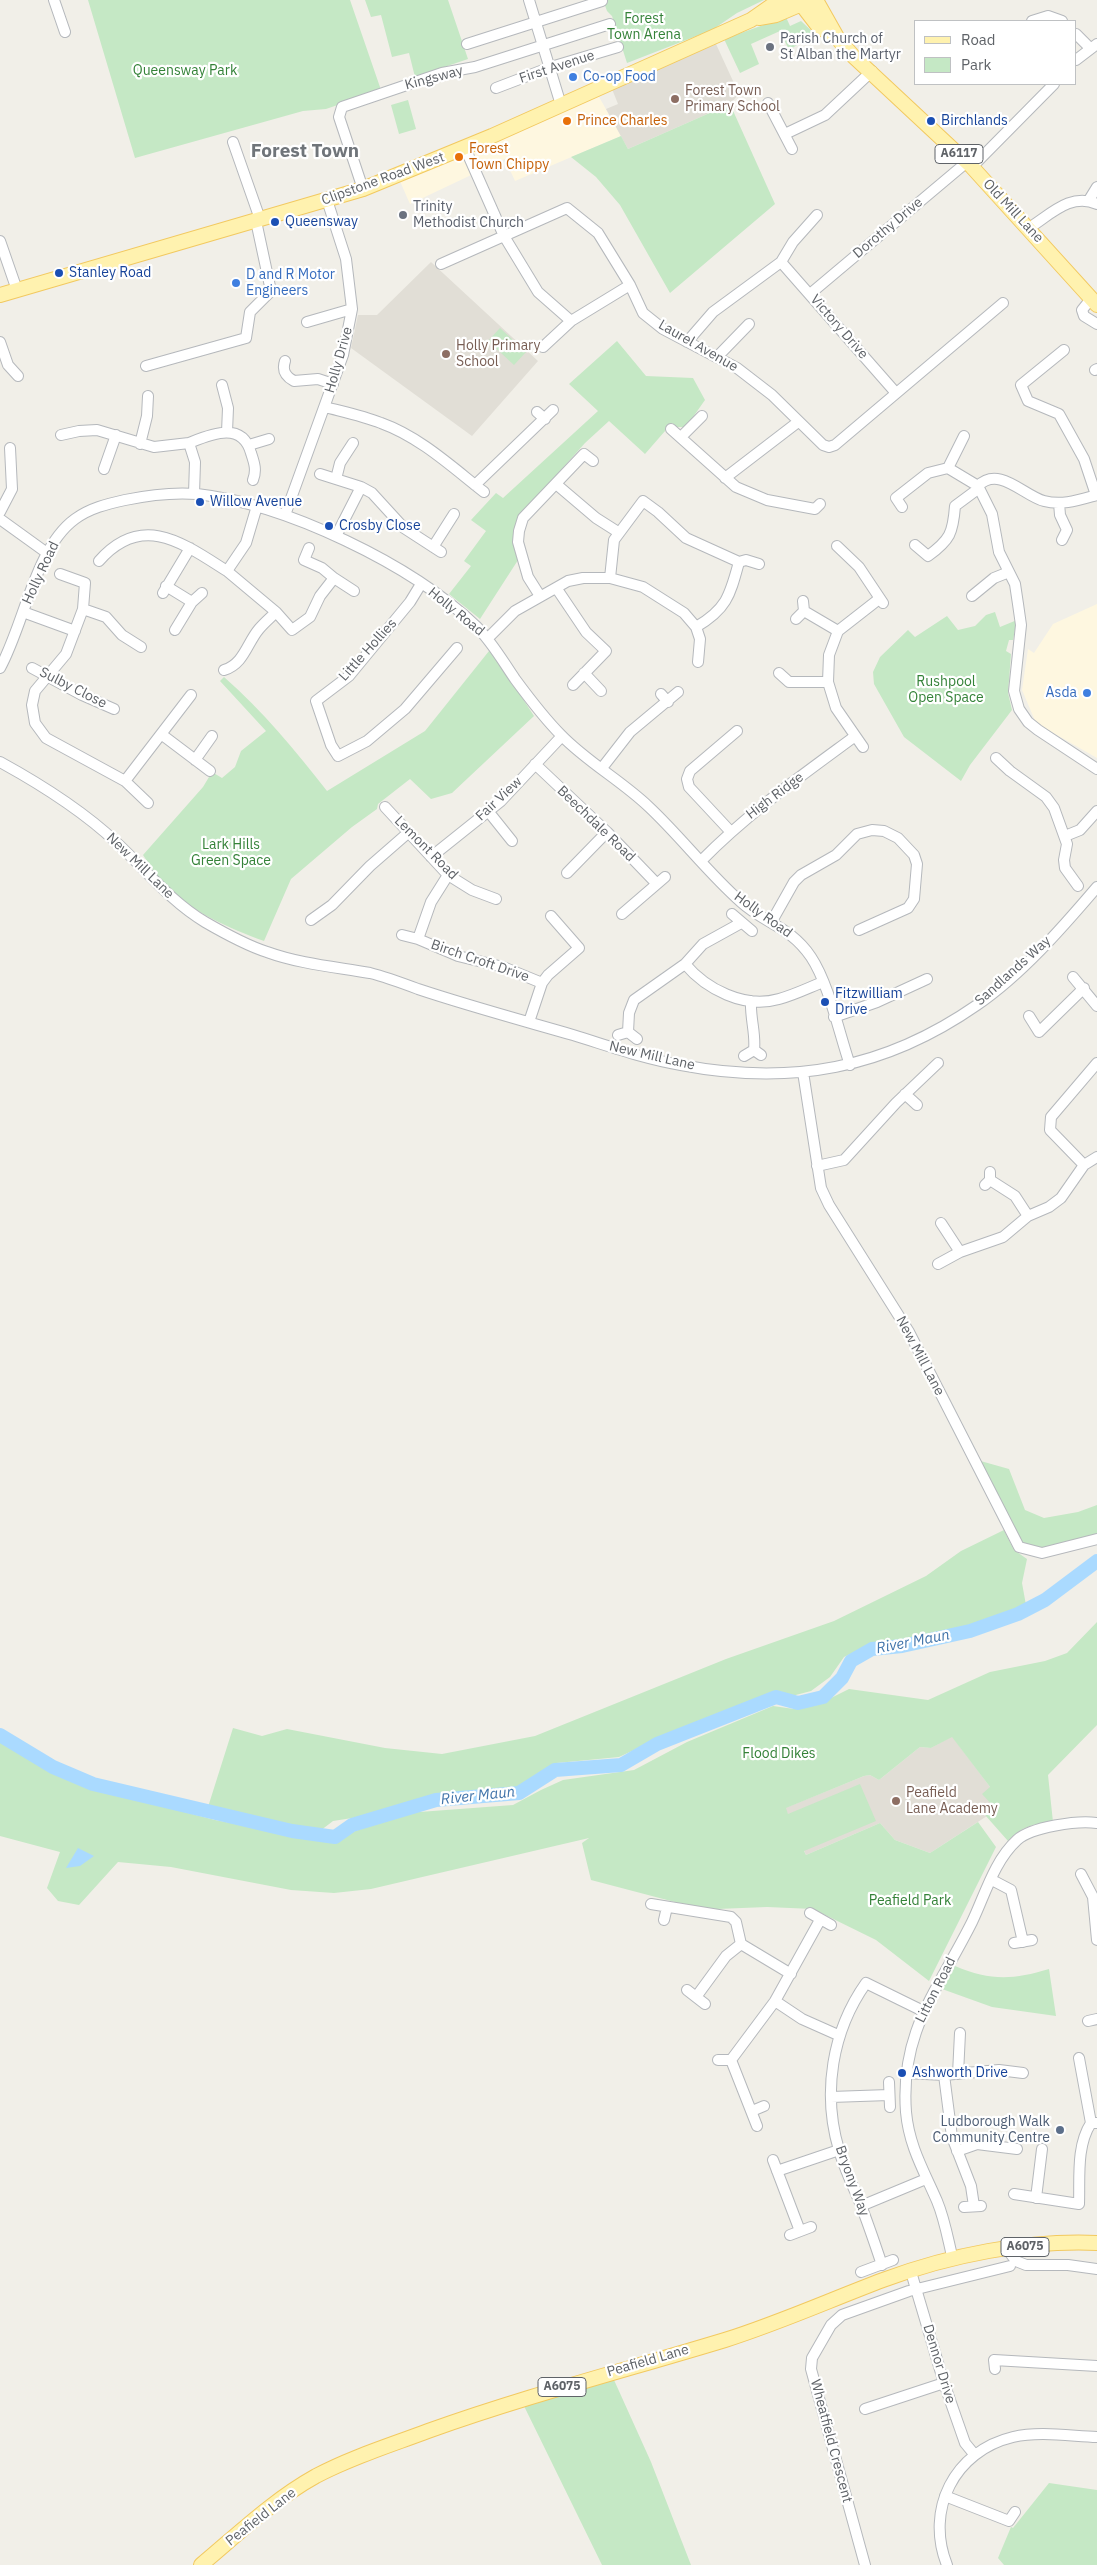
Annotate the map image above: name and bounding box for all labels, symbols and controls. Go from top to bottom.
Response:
park label: Forest Town Arena [607,11,681,44]
legend [914,20,1077,85]
text: Road [961,30,996,49]
place label: Parish Church of St Alban the Martyr [780,31,901,64]
marker: Parish Church of St Alban the Martyr [764,41,776,53]
street label: First Avenue [517,47,597,87]
text: Park [961,55,991,74]
street label: Kingsway [403,62,465,94]
park label: Queensway Park [133,63,237,79]
place label: Co-op Food [583,69,656,85]
marker: Co-op Food [567,71,579,83]
place label: Forest Town Primary School [685,83,780,115]
marker: Forest Town Primary School [669,93,681,105]
place label: Prince Charles [577,113,667,129]
place label: Birchlands [941,113,1008,129]
marker: Prince Charles [561,115,573,127]
marker: Birchlands [925,115,937,127]
district label: Forest Town [251,141,359,163]
place label: Forest Town Chippy [469,141,549,174]
road number: A6117 [935,144,983,164]
street label: Clipstone Road West [319,149,447,209]
marker: Forest Town Chippy [453,151,465,163]
street label: Old Mill Lane [979,176,1047,246]
street label: Dorothy Drive [850,194,926,262]
place label: Trinity Methodist Church [413,199,524,232]
marker: Trinity Methodist Church [397,209,409,221]
place label: Queensway [285,214,358,230]
marker: Queensway [269,216,281,228]
place label: Stanley Road [69,265,151,281]
marker: Stanley Road [53,267,65,279]
place label: D and R Motor Engineers [246,267,335,300]
marker: D and R Motor Engineers [230,277,242,289]
street label: Victory Drive [806,291,872,363]
street label: Laurel Avenue [655,316,741,376]
street label: Holly Drive [322,325,356,395]
place label: Holly Primary School [456,338,540,371]
marker: Holly Primary School [440,348,452,360]
place label: Willow Avenue [210,494,302,510]
marker: Willow Avenue [194,496,206,508]
place label: Crosby Close [339,518,421,534]
marker: Crosby Close [323,520,335,532]
street label: Holly Road [19,539,63,607]
street label: Holly Road [424,584,488,640]
street label: Little Hollies [336,615,400,685]
street label: Sulby Close [37,664,109,712]
park label: Rushpool Open Space [908,674,984,706]
place label: Asda [1046,685,1077,701]
marker: Asda [1081,687,1093,699]
street label: High Ridge [743,769,807,823]
street label: Fair View [472,773,526,825]
street label: Beechdale Road [553,782,639,866]
street label: Lemont Road [391,813,461,883]
street label: New Mill Lane [103,830,177,902]
park label: Lark Hills Green Space [191,837,271,870]
street label: Holly Road [731,888,795,942]
street label: Sandlands Way [972,933,1054,1009]
street label: Birch Croft Drive [429,936,531,986]
place label: Fitzwilliam Drive [835,986,903,1019]
marker: Fitzwilliam Drive [819,996,831,1008]
street label: New Mill Lane [608,1038,696,1074]
street label: New Mill Lane [892,1313,948,1399]
water label: River Maun [875,1626,951,1658]
park label: Flood Dikes [742,1746,816,1762]
water label: River Maun [440,1783,516,1809]
place label: Peafield Lane Academy [906,1785,998,1818]
marker: Peafield Lane Academy [890,1795,902,1807]
park label: Peafield Park [869,1893,951,1909]
street label: Litton Road [912,1954,960,2026]
place label: Ashworth Drive [912,2065,1008,2081]
marker: Ashworth Drive [896,2067,908,2079]
place label: Ludborough Walk Community Centre [932,2114,1050,2146]
marker: Ludborough Walk Community Centre [1054,2124,1066,2136]
street label: Bryony Way [831,2143,873,2219]
road number: A6075 [1001,2238,1049,2256]
street label: Dennor Drive [919,2322,959,2406]
street label: Peafield Lane [605,2341,691,2381]
street label: Wheatfield Crescent [806,2377,856,2505]
road number: A6075 [538,2378,586,2396]
street label: Peafield Lane [223,2484,299,2550]

